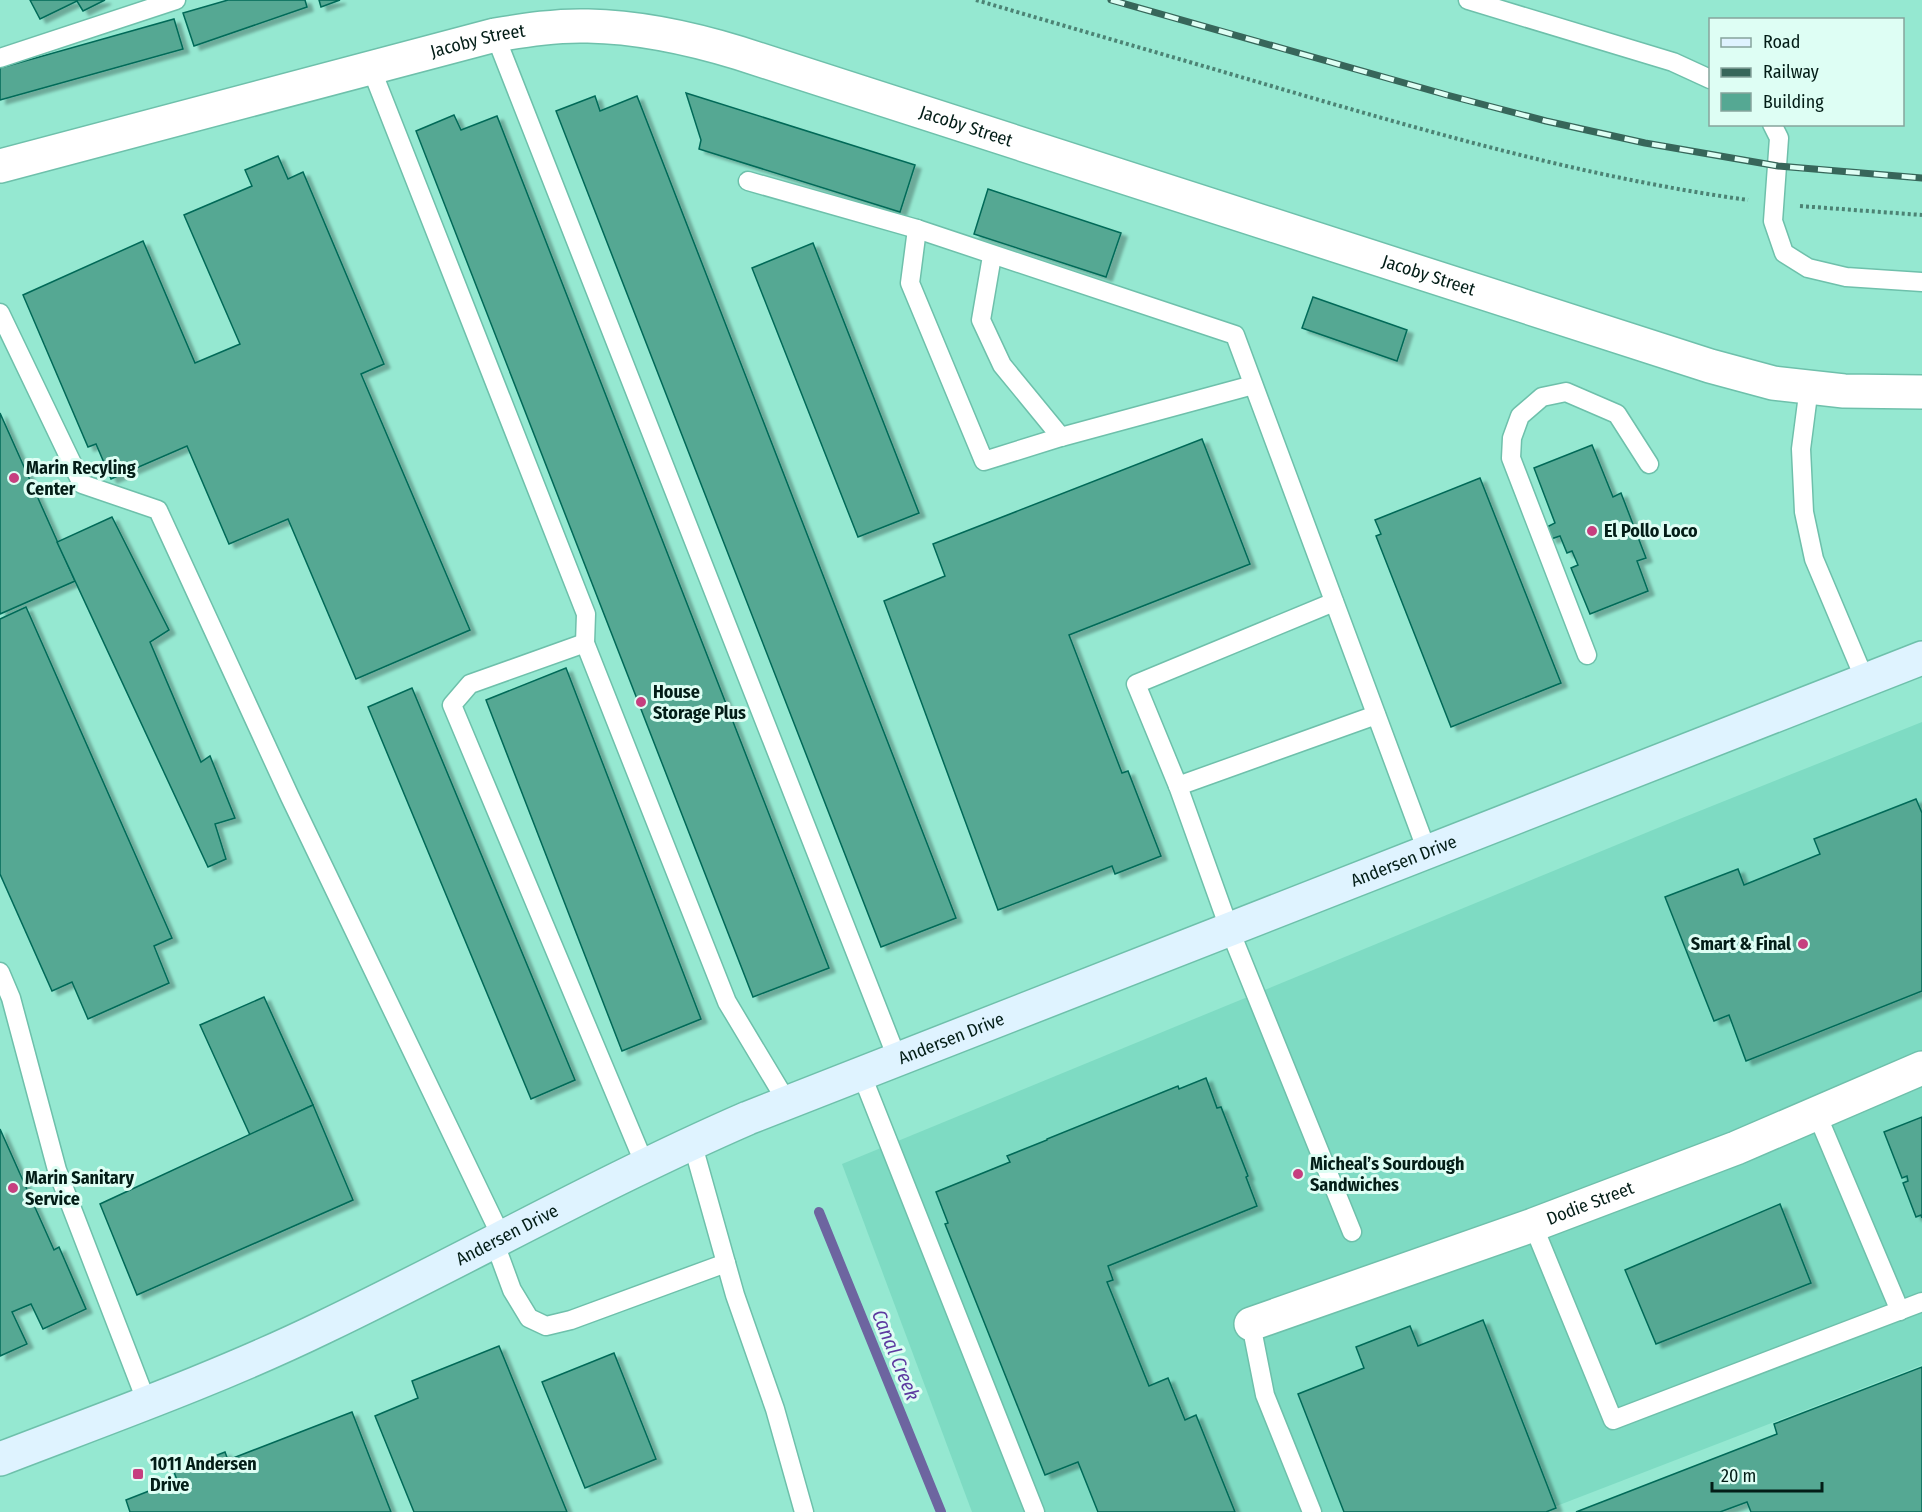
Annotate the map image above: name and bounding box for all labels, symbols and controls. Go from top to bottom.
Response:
legend [1709,18,1904,126]
street label: Jacoby Street [428,19,527,63]
text: Road [1763,31,1800,53]
text: Railway [1763,61,1819,83]
text: Building [1763,91,1824,113]
street label: Jacoby Street [917,101,1016,152]
street label: Jacoby Street [1379,250,1478,301]
place label: Marin Recyling Center [26,457,136,500]
marker: Marin Recyling Center [7,471,21,485]
place label: El Pollo Loco [1604,520,1698,542]
marker: El Pollo Loco [1585,524,1599,538]
place label: House Storage Plus [653,681,746,724]
marker: House Storage Plus [634,695,648,709]
street label: Andersen Drive [1348,830,1460,892]
place label: Smart & Final [1691,933,1791,955]
marker: Smart & Final [1796,937,1810,951]
street label: Andersen Drive [895,1008,1007,1069]
place label: Micheal’s Sourdough Sandwiches [1310,1153,1464,1196]
place label: Marin Sanitary Service [25,1167,134,1210]
marker: Micheal’s Sourdough Sandwiches [1291,1167,1305,1181]
street label: Dodie Street [1543,1177,1637,1230]
marker: Marin Sanitary Service [6,1181,20,1195]
street label: Andersen Drive [452,1199,562,1270]
water label: Canal Creek [867,1306,925,1404]
place label: 1011 Andersen Drive [150,1453,257,1496]
scale bar [1712,1455,1822,1493]
text: 20 m [1721,1465,1756,1487]
marker: 1011 Andersen Drive [131,1467,145,1481]

